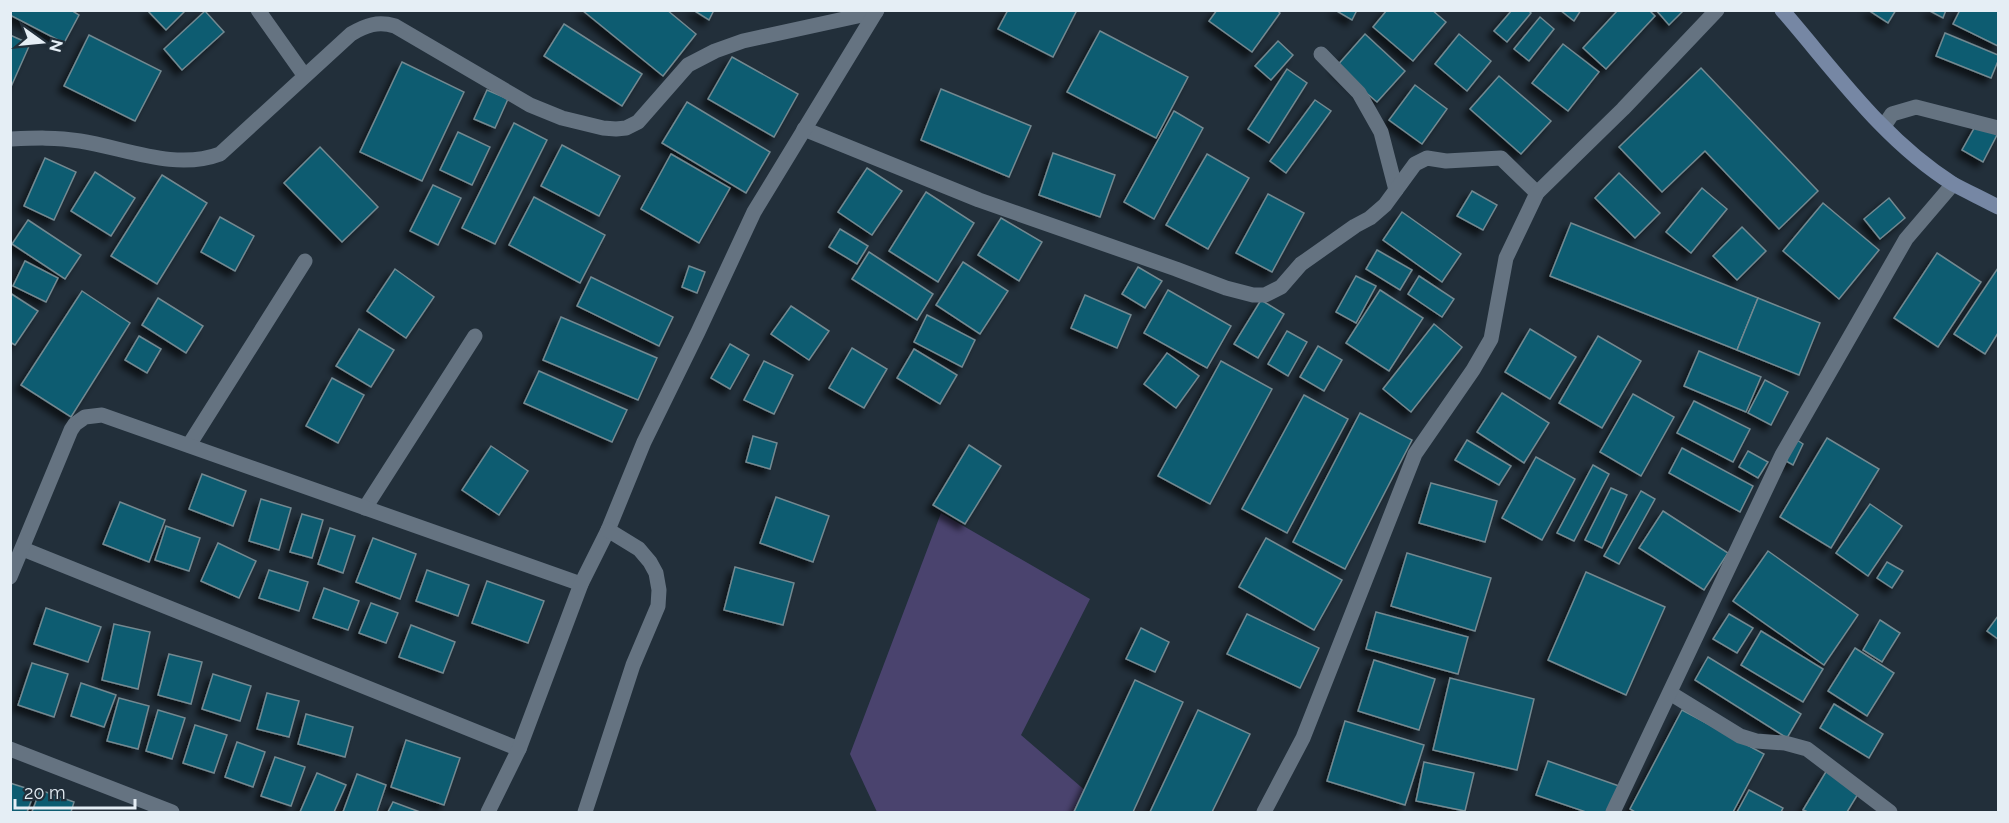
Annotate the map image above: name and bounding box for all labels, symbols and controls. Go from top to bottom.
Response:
north arrow [12,12,72,72]
text: N [45,37,67,54]
scale bar [15,772,135,810]
text: 20 m [24,782,66,803]

